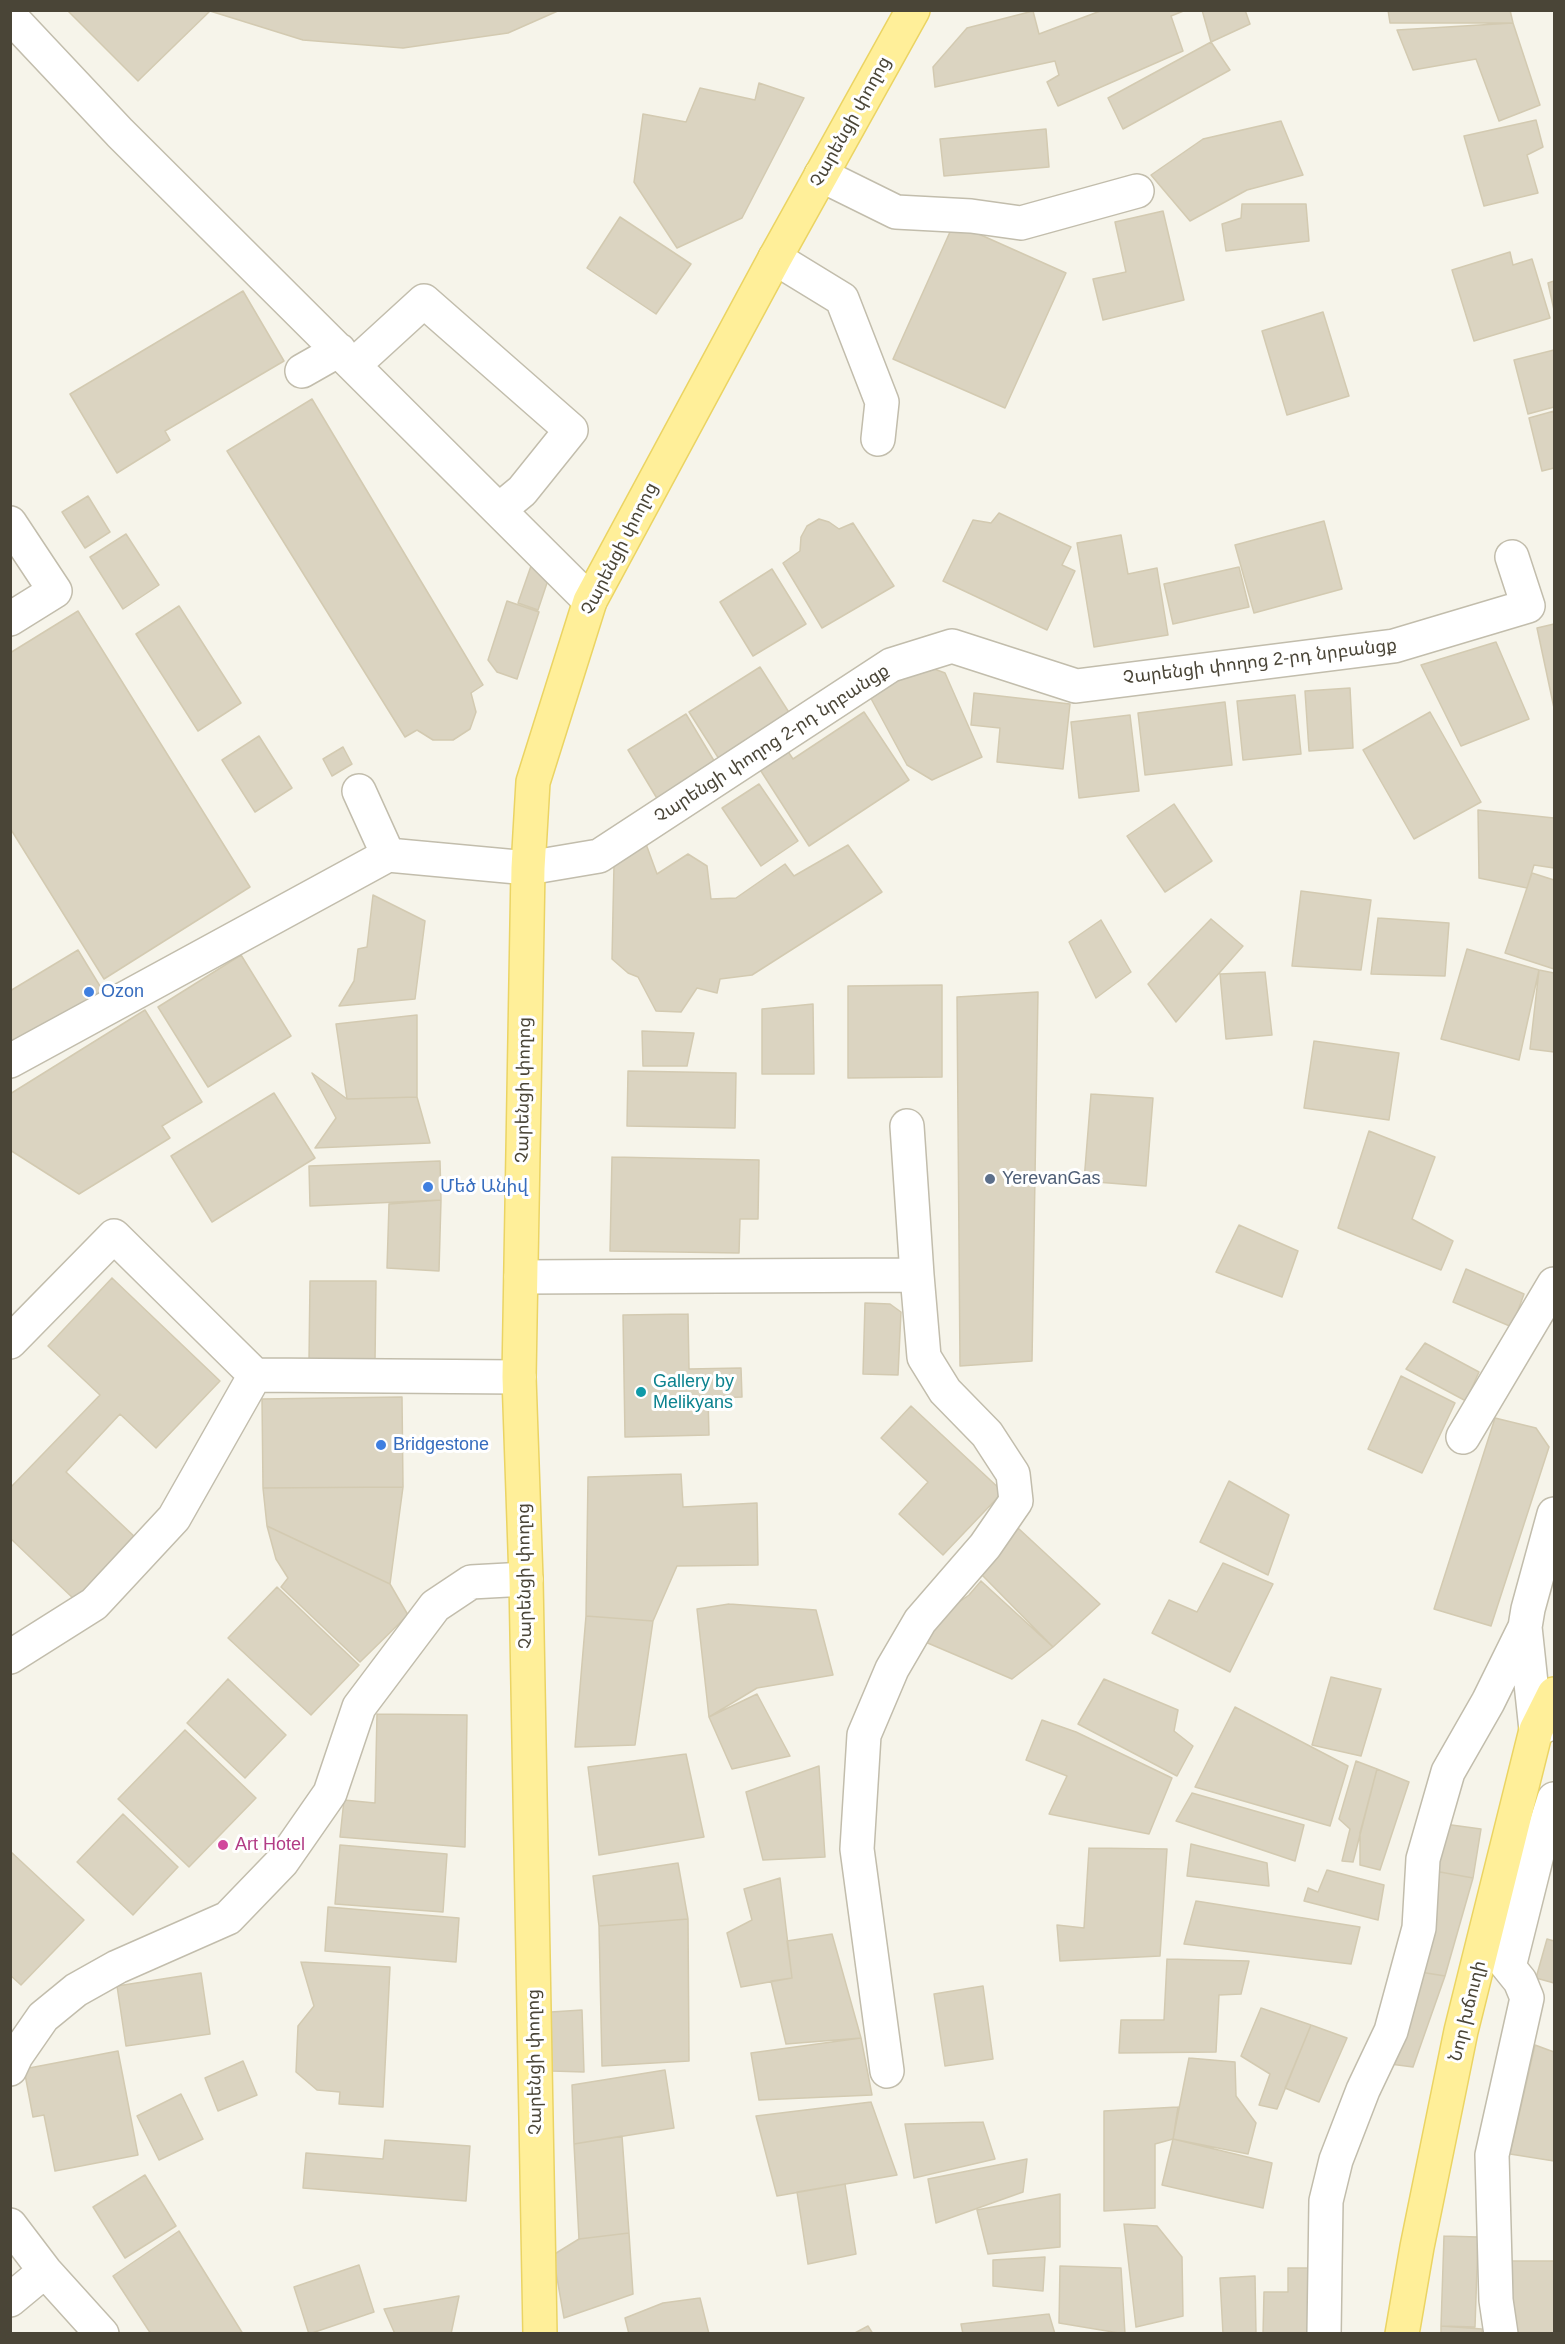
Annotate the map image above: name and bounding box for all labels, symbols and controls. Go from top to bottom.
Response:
street label: Չարենցի փողոց [806,53,896,191]
street label: Չարենցի փողոց [577,479,663,619]
street label: Չարենցի փողոց 2-րդ նրբանցք [1122,634,1398,690]
street label: Չարենցի փողոց 2-րդ նրբանցք [651,660,893,828]
place label: Ozon [101,981,144,1003]
marker: Ozon [82,985,96,999]
street label: Չարենցի փողոց [512,1017,536,1163]
place label: YerevanGas [1002,1168,1100,1190]
marker: YerevanGas [983,1172,997,1186]
place label: Մեծ Անիվ [440,1176,528,1198]
marker: Մեծ Անիվ [421,1180,435,1194]
place label: Gallery by Melikyans [653,1371,734,1414]
marker: Gallery by Melikyans [634,1385,648,1399]
place label: Bridgestone [393,1434,489,1456]
marker: Bridgestone [374,1438,388,1452]
street label: Չարենցի փողոց [513,1503,537,1649]
place label: Art Hotel [235,1834,305,1856]
marker: Art Hotel [216,1838,230,1852]
street label: Նոր խճուղի [1445,1958,1491,2064]
street label: Չարենցի փողոց [523,1989,547,2135]

